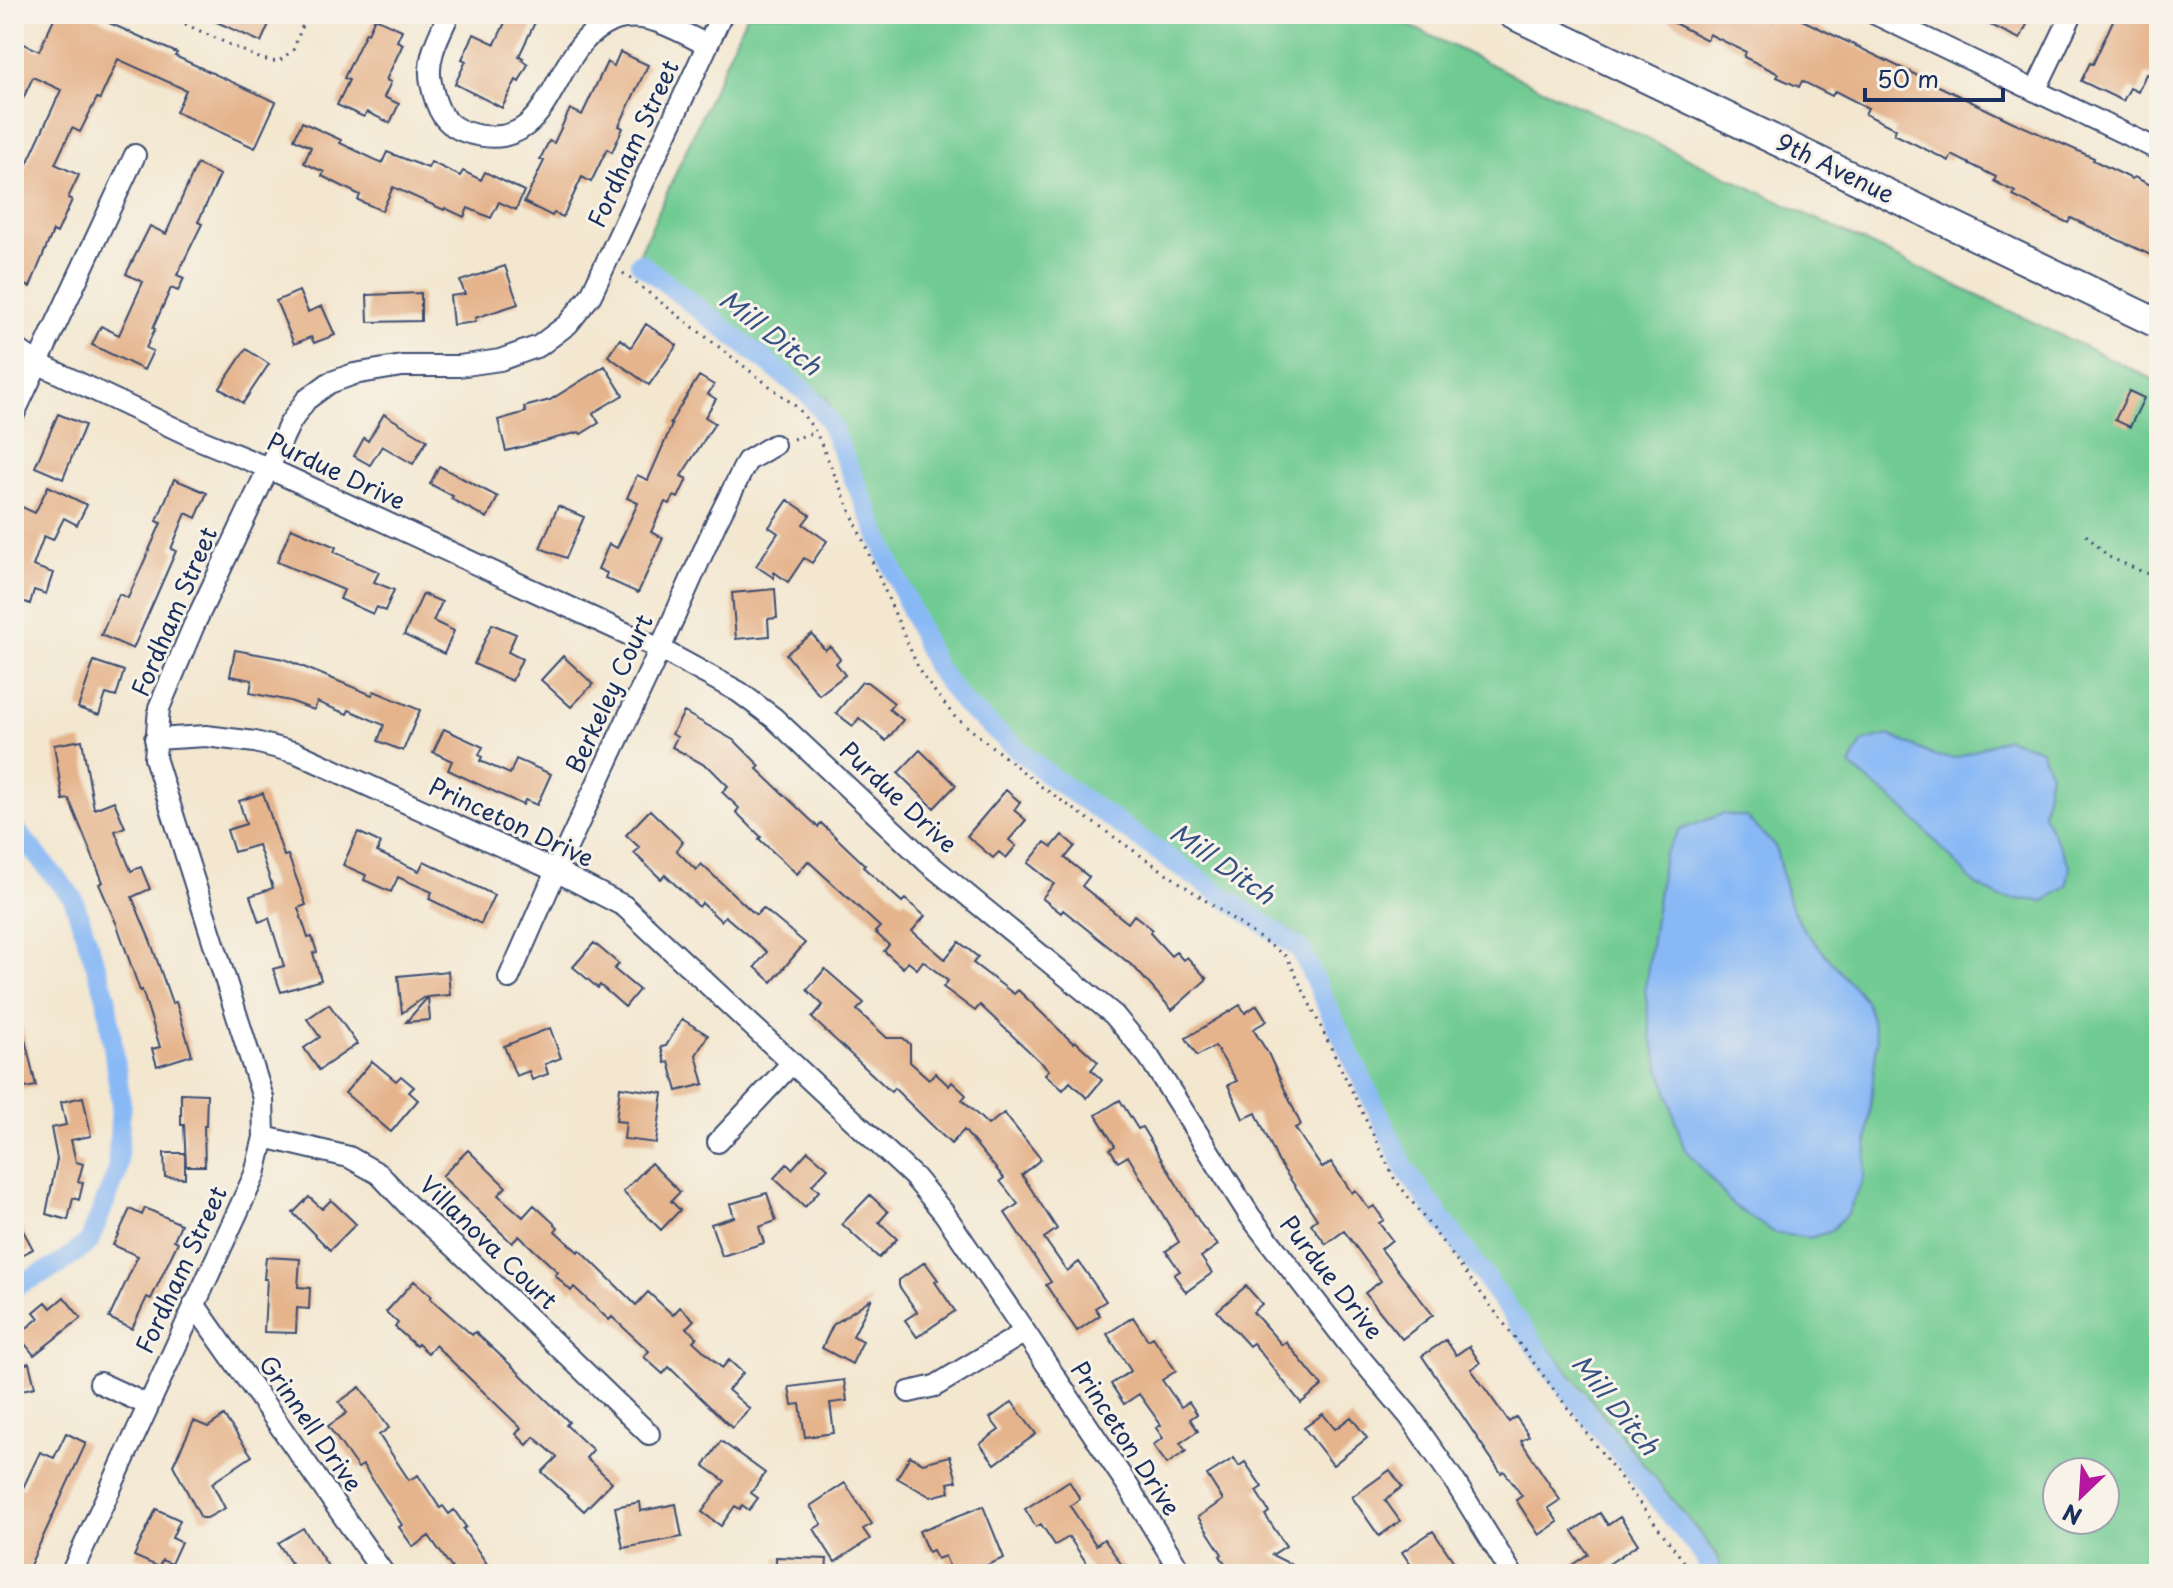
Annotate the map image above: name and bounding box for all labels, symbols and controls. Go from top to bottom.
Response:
scale bar [1865,52,2003,102]
street label: Fordham Street [578,53,687,233]
text: 50 m [1877,60,1939,96]
street label: 9th Avenue [1771,123,1901,211]
water label: Mill Ditch [712,279,831,385]
street label: Purdue Drive [262,422,412,518]
street label: Fordham Street [121,521,225,702]
street label: Berkeley Court [556,608,661,779]
street label: Purdue Drive [833,733,966,860]
street label: Princeton Drive [424,767,600,875]
water label: Mill Ditch [1162,812,1284,914]
street label: Villanova Court [412,1166,567,1317]
street label: Fordham Street [126,1179,235,1359]
street label: Purdue Drive [1273,1207,1393,1347]
water label: Mill Ditch [1563,1345,1670,1464]
street label: Grinnell Drive [251,1347,372,1498]
street label: Princeton Drive [1063,1353,1190,1522]
north arrow [2041,1456,2121,1536]
text: N [2057,1497,2087,1534]

